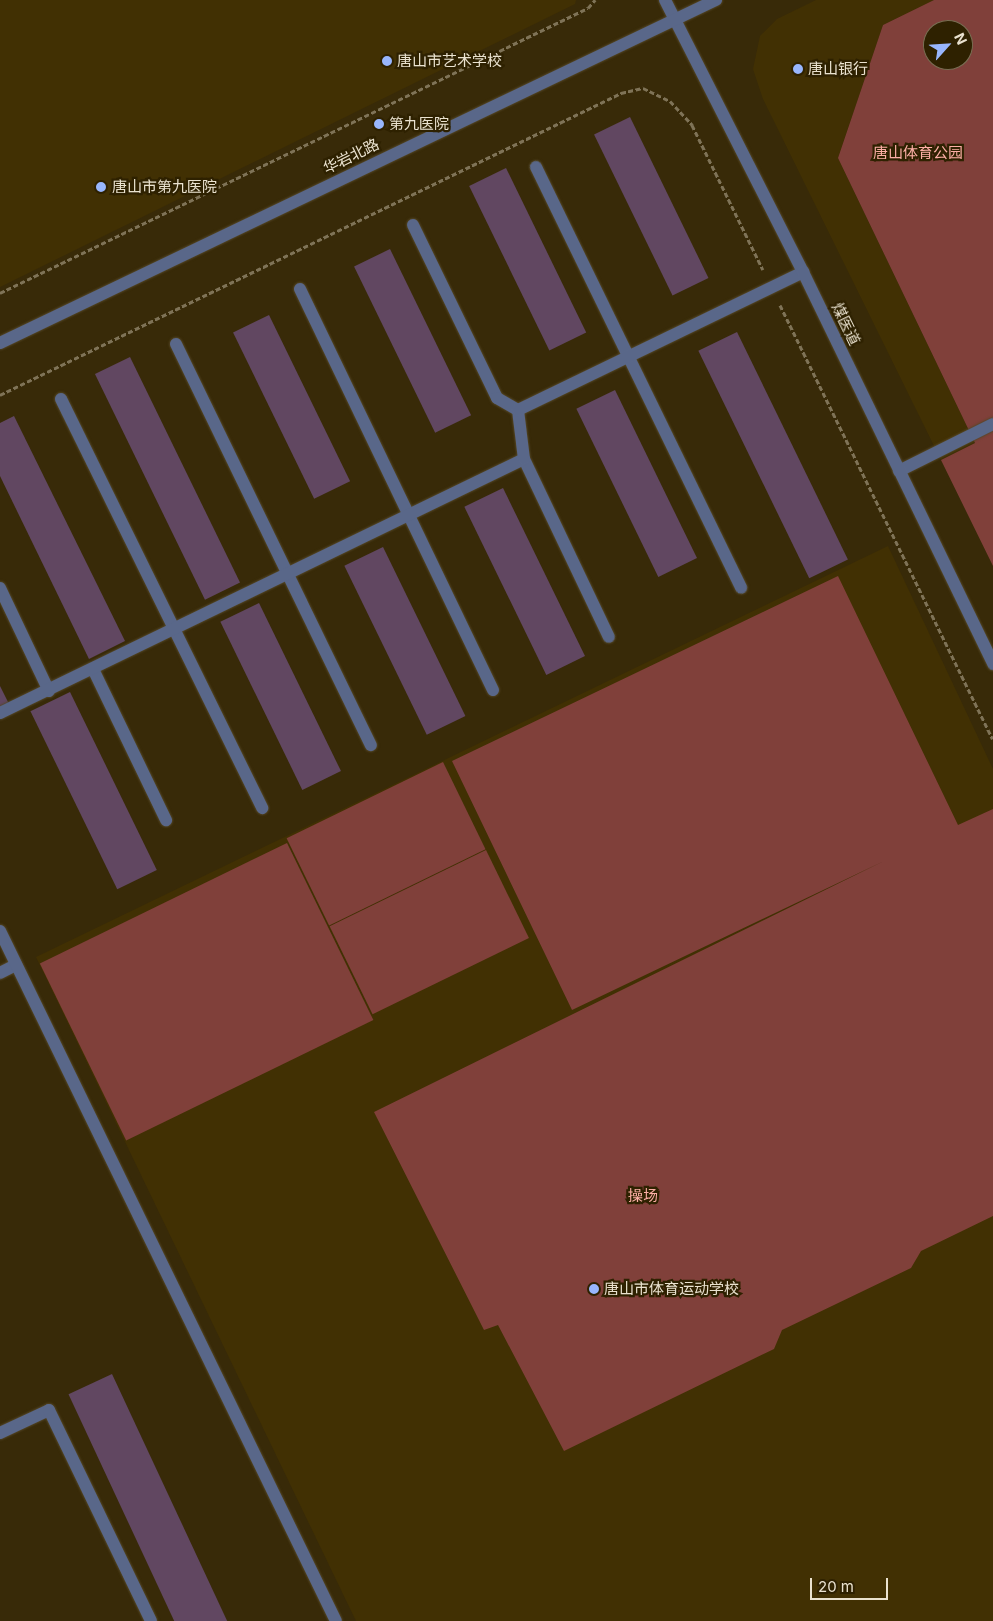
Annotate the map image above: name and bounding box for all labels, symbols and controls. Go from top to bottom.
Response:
north arrow [923,20,973,70]
text: N [951,30,971,47]
place label: 唐山市艺术学校 [397,52,502,70]
marker: 唐山市艺术学校 [381,55,393,67]
place label: 唐山银行 [808,60,868,78]
marker: 唐山银行 [792,63,804,75]
place label: 第九医院 [389,115,449,133]
marker: 第九医院 [373,118,385,130]
street label: 华岩北路 [320,135,382,177]
park label: 唐山体育公园 [873,144,963,162]
place label: 唐山市第九医院 [112,178,217,196]
marker: 唐山市第九医院 [94,180,108,194]
street label: 煤医道 [828,300,864,348]
park label: 操场 [628,1187,658,1205]
place label: 唐山市体育运动学校 [604,1280,739,1298]
marker: 唐山市体育运动学校 [588,1283,600,1295]
scale bar [813,1568,890,1600]
text: 20 m [818,1577,854,1596]

